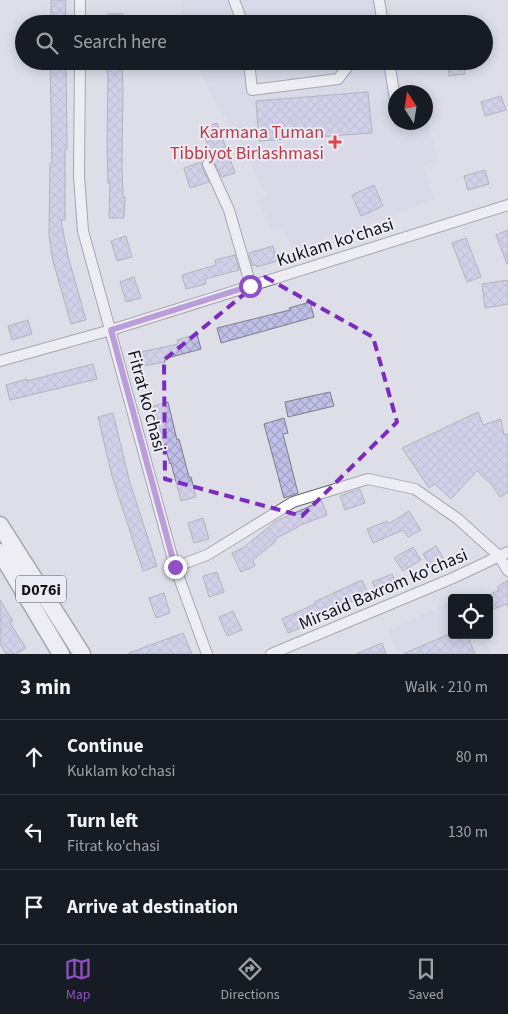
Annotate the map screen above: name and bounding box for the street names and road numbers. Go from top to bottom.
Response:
street label: Kuklam ko'chasi [273,212,397,273]
street label: Fitrat ko'chasi [121,347,172,455]
street label: Mirsaid Baxrom ko'chasi [295,543,471,636]
road number: D076i [16,576,66,602]

